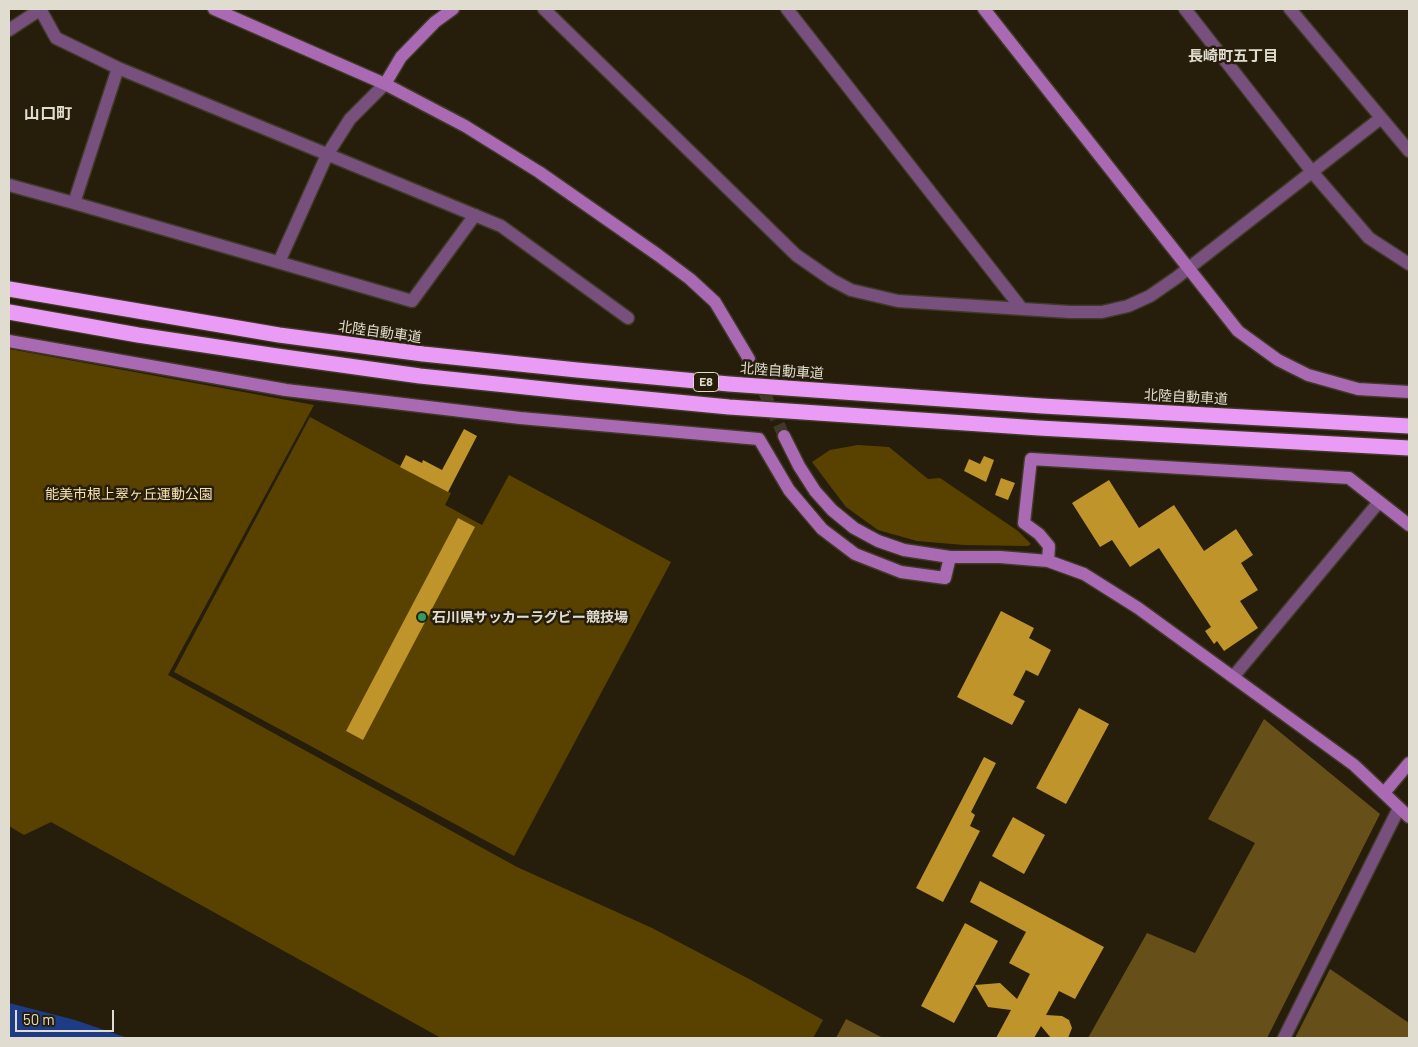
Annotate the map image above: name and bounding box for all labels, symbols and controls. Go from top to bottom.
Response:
district label: 長崎町五丁目 [1188,47,1278,65]
district label: 山口町 [24,104,72,124]
street label: 北陸自動車道 [337,318,423,346]
street label: 北陸自動車道 [740,360,824,382]
road number: E8 [694,372,718,392]
street label: 北陸自動車道 [1144,386,1228,408]
park label: 能美市根上翠ヶ丘運動公園 [45,486,213,502]
place label: 石川県サッカーラグビー競技場 [432,609,628,625]
marker: 石川県サッカーラグビー競技場 [416,611,428,623]
scale bar [18,1000,116,1032]
text: 50 m [23,1010,55,1028]

